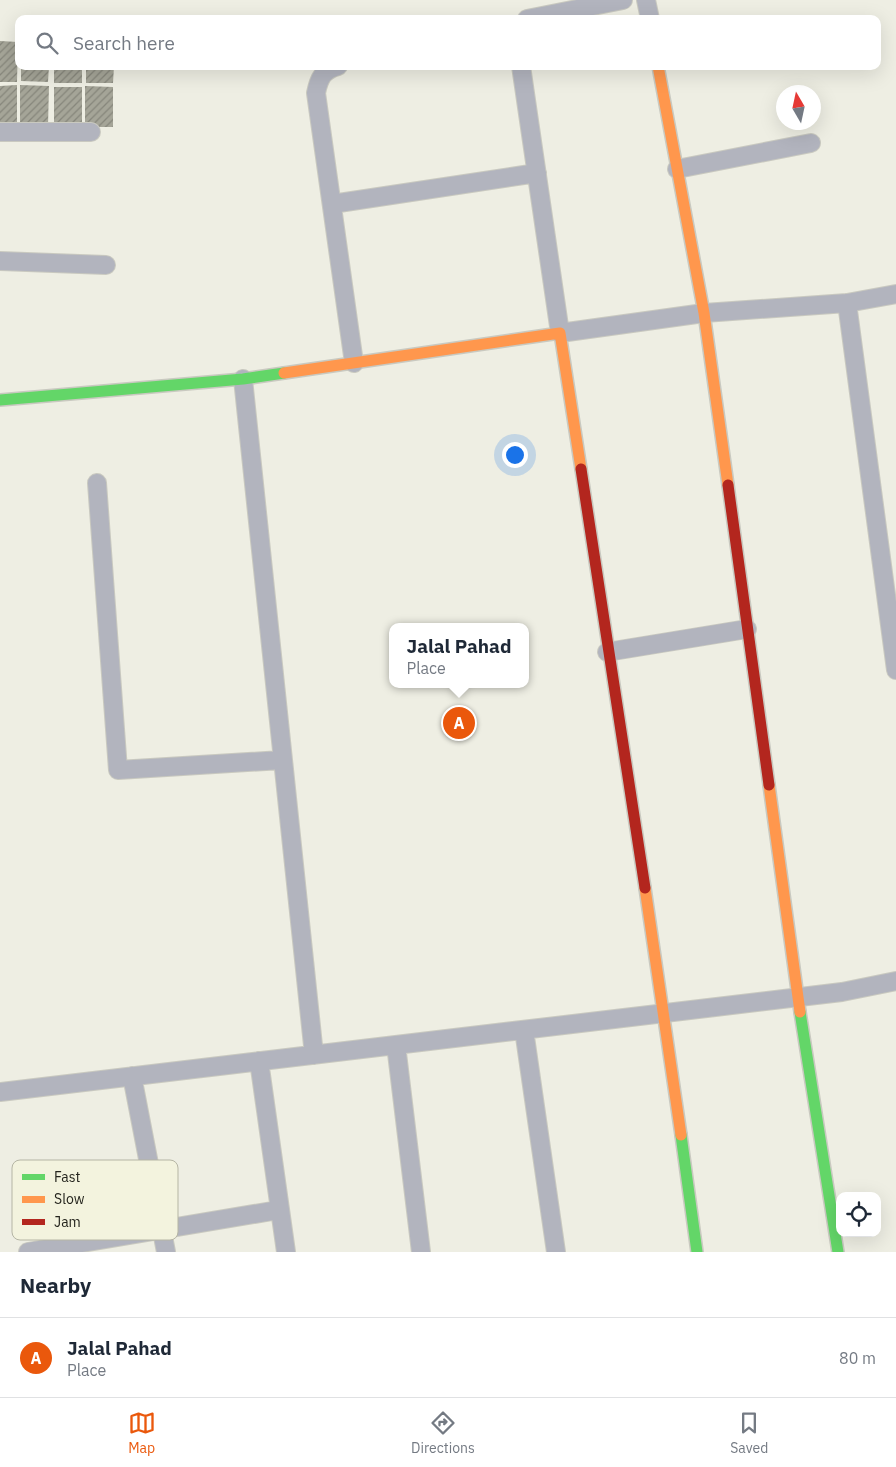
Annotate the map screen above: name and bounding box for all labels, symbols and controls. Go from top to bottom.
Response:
search box [15,15,881,70]
icon: search [33,29,61,57]
text: Search here [73,31,175,55]
north arrow [776,85,821,130]
your location [502,442,528,468]
popup [389,623,529,688]
text: Jalal Pahad [407,634,511,658]
text: Place [407,658,446,678]
pin: A [443,704,475,742]
legend [12,1160,178,1240]
text: Fast [54,1168,80,1186]
text: Slow [54,1190,85,1208]
map controls [836,1192,881,1237]
button: locate [836,1192,881,1237]
text: Jam [54,1213,81,1231]
text: Nearby [20,1271,91,1299]
text: Jalal Pahad [67,1336,172,1360]
text: A [31,1348,41,1368]
text: 80 m [839,1348,876,1368]
text: Place [67,1360,106,1380]
tab: Map [128,1409,156,1457]
tab: Directions [411,1409,475,1457]
tab: Saved [730,1409,768,1457]

